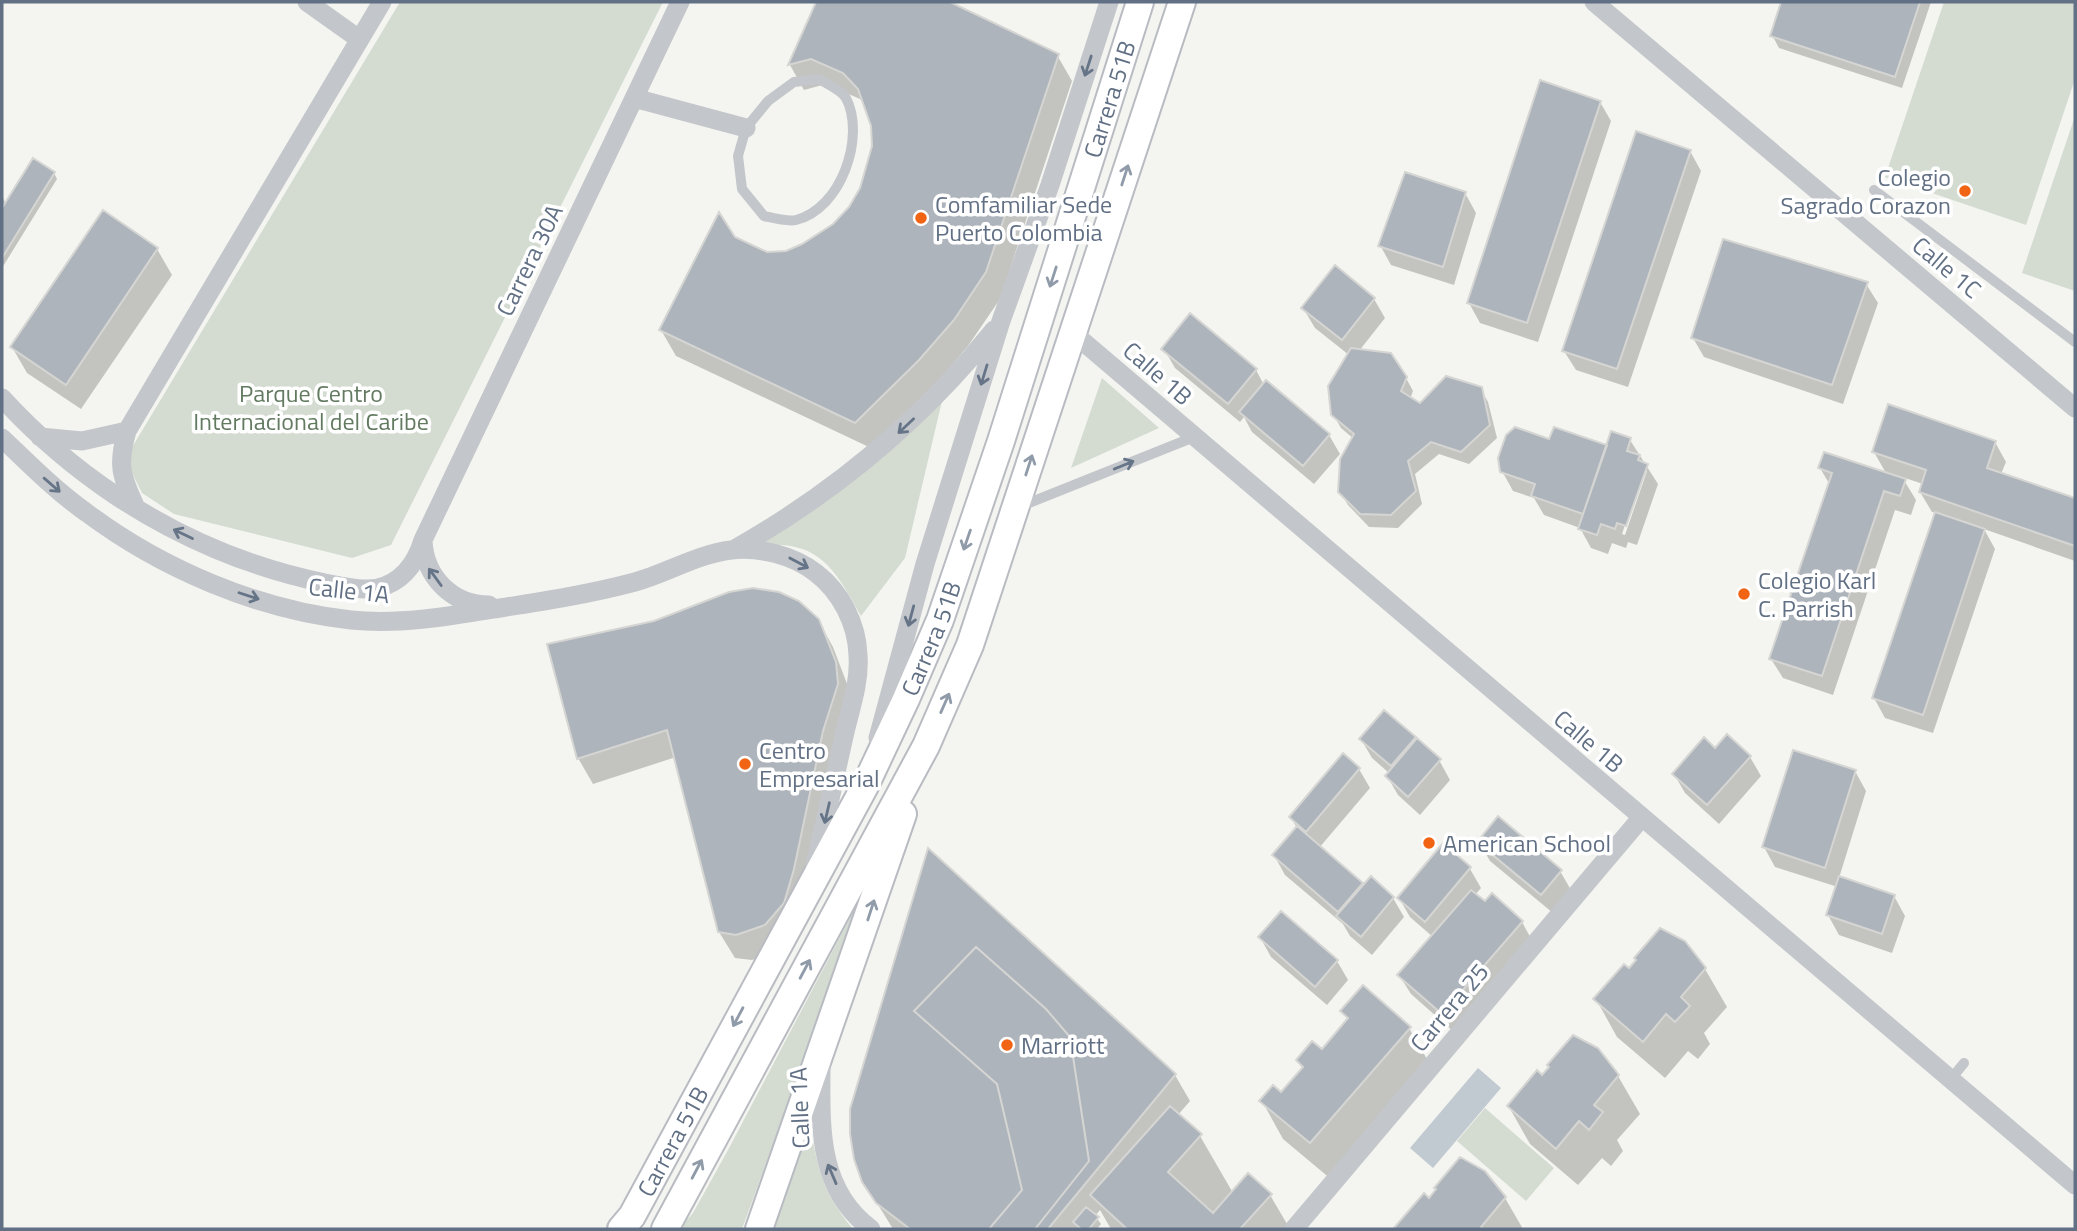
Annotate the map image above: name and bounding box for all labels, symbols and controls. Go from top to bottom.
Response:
street label: Carrera 51B [1074,36,1145,162]
one-way arrow [1080,55,1093,77]
place label: Colegio Sagrado Corazon [1780,159,1951,223]
one-way arrow [1119,164,1132,186]
marker: Colegio Sagrado Corazon [1957,183,1973,199]
place label: Comfamiliar Sede Puerto Colombia [935,186,1112,250]
street label: Carrera 30A [486,198,572,322]
marker: Comfamiliar Sede Puerto Colombia [913,210,929,226]
street label: Calle 1C [1905,227,1989,307]
one-way arrow [1045,266,1058,288]
street label: Calle 1B [1115,333,1201,413]
one-way arrow [977,364,990,386]
park label: Parque Centro Internacional del Caribe [193,375,429,439]
one-way arrow [897,418,915,434]
one-way arrow [1024,455,1037,477]
one-way arrow [1113,458,1134,471]
one-way arrow [43,477,61,493]
one-way arrow [173,527,194,540]
one-way arrow [960,528,972,550]
one-way arrow [789,556,809,570]
place label: Colegio Karl C. Parrish [1758,562,1876,626]
street label: Calle 1A [307,568,391,612]
one-way arrow [428,569,443,587]
street label: Carrera 51B [892,576,970,701]
marker: Colegio Karl C. Parrish [1736,586,1752,602]
one-way arrow [237,591,259,603]
one-way arrow [903,605,916,627]
one-way arrow [939,692,952,714]
street label: Calle 1B [1546,701,1632,781]
place label: Centro Empresarial [759,732,879,796]
marker: Centro Empresarial [737,756,753,772]
one-way arrow [819,802,832,824]
place label: American School [1443,825,1611,861]
marker: American School [1421,835,1437,851]
one-way arrow [866,900,878,922]
street label: Carrera 25 [1401,955,1497,1059]
one-way arrow [799,959,812,980]
one-way arrow [731,1007,745,1027]
place label: Marriott [1021,1027,1105,1063]
marker: Marriott [999,1037,1015,1053]
street label: Calle 1A [780,1067,818,1149]
street label: Carrera 51B [628,1080,717,1203]
one-way arrow [691,1159,704,1180]
one-way arrow [825,1164,838,1186]

